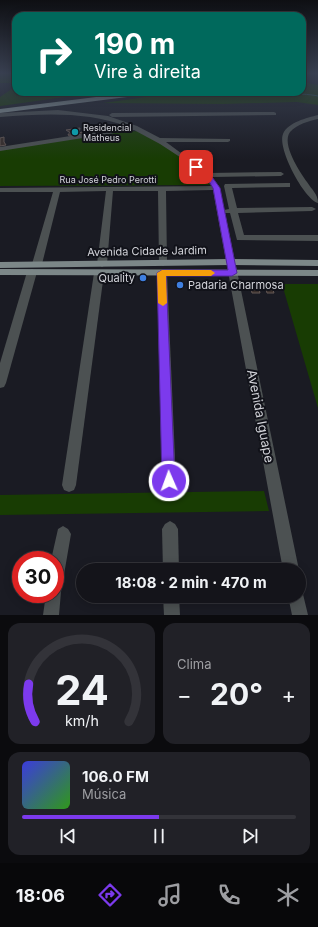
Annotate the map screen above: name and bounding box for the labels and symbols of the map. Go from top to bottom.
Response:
place label: Residencial Matheus [83,122,131,143]
marker: Residencial Matheus [70,127,80,137]
pin [179,150,213,184]
street label: Rua José Pedro Perotti [60,174,156,185]
street label: Avenida Cidade Jardim [87,243,207,259]
place label: Quality [99,271,135,285]
marker: Quality [138,273,148,283]
place label: Padaria Charmosa [188,278,284,292]
marker: Padaria Charmosa [175,280,185,290]
street label: Avenida Iguape [244,368,278,464]
position arrow [148,460,190,502]
speed limit sign: 30 [12,551,64,603]

